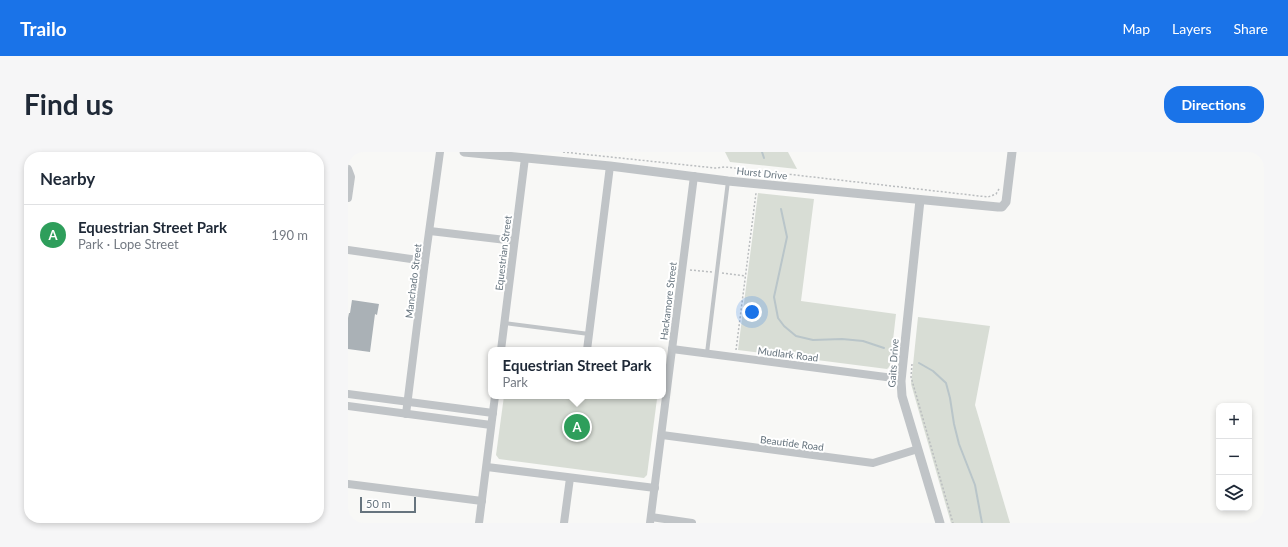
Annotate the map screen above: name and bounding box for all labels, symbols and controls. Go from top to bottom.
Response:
text: Trailo [20,17,67,40]
text: Map [1122,20,1150,37]
text: Layers [1172,20,1212,37]
text: Share [1234,20,1268,37]
button: Directions [1164,86,1264,123]
text: Find us [24,87,114,121]
street label: Hurst Drive [736,164,788,182]
text: Nearby [40,168,95,189]
street label: Equestrian Street [492,214,514,291]
text: Equestrian Street Park [78,218,227,236]
text: A [48,227,58,243]
text: 190 m [271,227,308,243]
text: Park · Lope Street [78,236,179,252]
street label: Manchado Street [402,243,424,319]
street label: Hackamore Street [657,261,679,341]
your location [742,302,762,322]
street label: Gaits Drive [885,338,901,388]
street label: Mudlark Road [757,344,819,364]
popup [488,347,666,399]
text: Equestrian Street Park [503,356,651,374]
text: Park [503,374,528,390]
map controls [1216,403,1252,511]
button: + [1216,403,1252,439]
pin: A [564,412,590,442]
street label: Beautide Road [760,433,824,453]
button: − [1216,439,1252,475]
button: layers [1216,475,1252,511]
scale bar [360,495,416,514]
text: 50 m [366,497,391,510]

